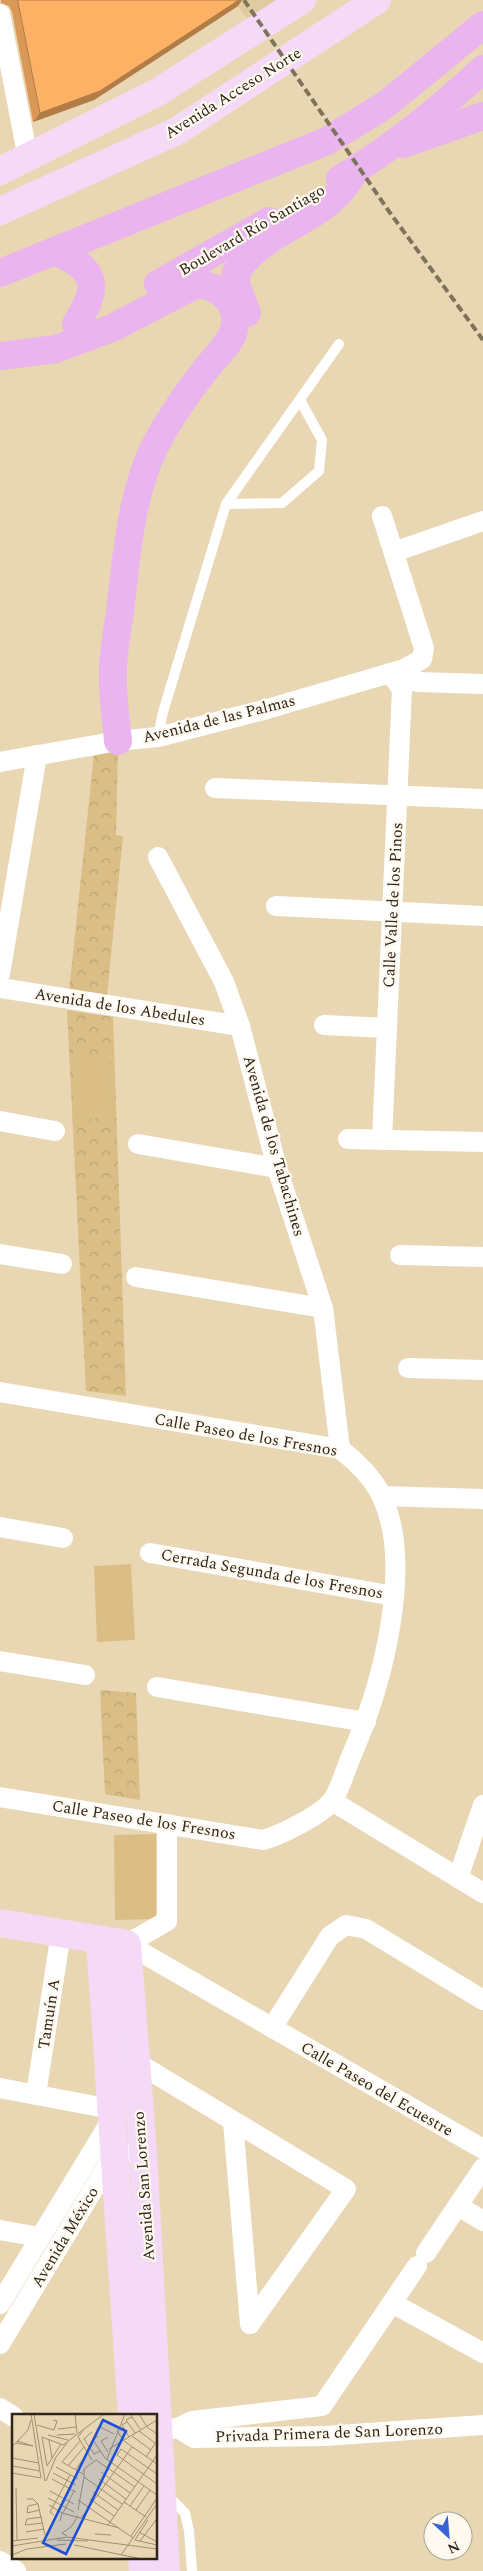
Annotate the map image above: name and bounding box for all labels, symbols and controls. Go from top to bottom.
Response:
street label: Avenida Acceso Norte [160,41,306,145]
street label: Boulevard Río Santiago [174,178,330,282]
street label: Avenida de las Palmas [140,688,298,750]
street label: Calle Valle de los Pinos [377,822,409,988]
street label: Avenida de los Abedules [33,982,207,1032]
street label: Avenida de los Tabachines [237,1053,311,1239]
street label: Calle Paseo de los Fresnos [152,1407,340,1463]
street label: Cerrada Segunda de los Fresnos [159,1543,385,1605]
street label: Calle Paseo de los Fresnos [50,1794,238,1846]
street label: Tamuín A [32,1977,66,2051]
street label: Calle Paseo del Ecuestre [296,2036,458,2142]
street label: Avenida San Lorenzo [127,2110,161,2262]
street label: Avenida México [25,2182,105,2292]
inset map [12,2414,158,2558]
street label: Privada Primera de San Lorenzo [215,2417,443,2449]
north arrow [423,2511,473,2561]
text: N [444,2535,463,2559]

